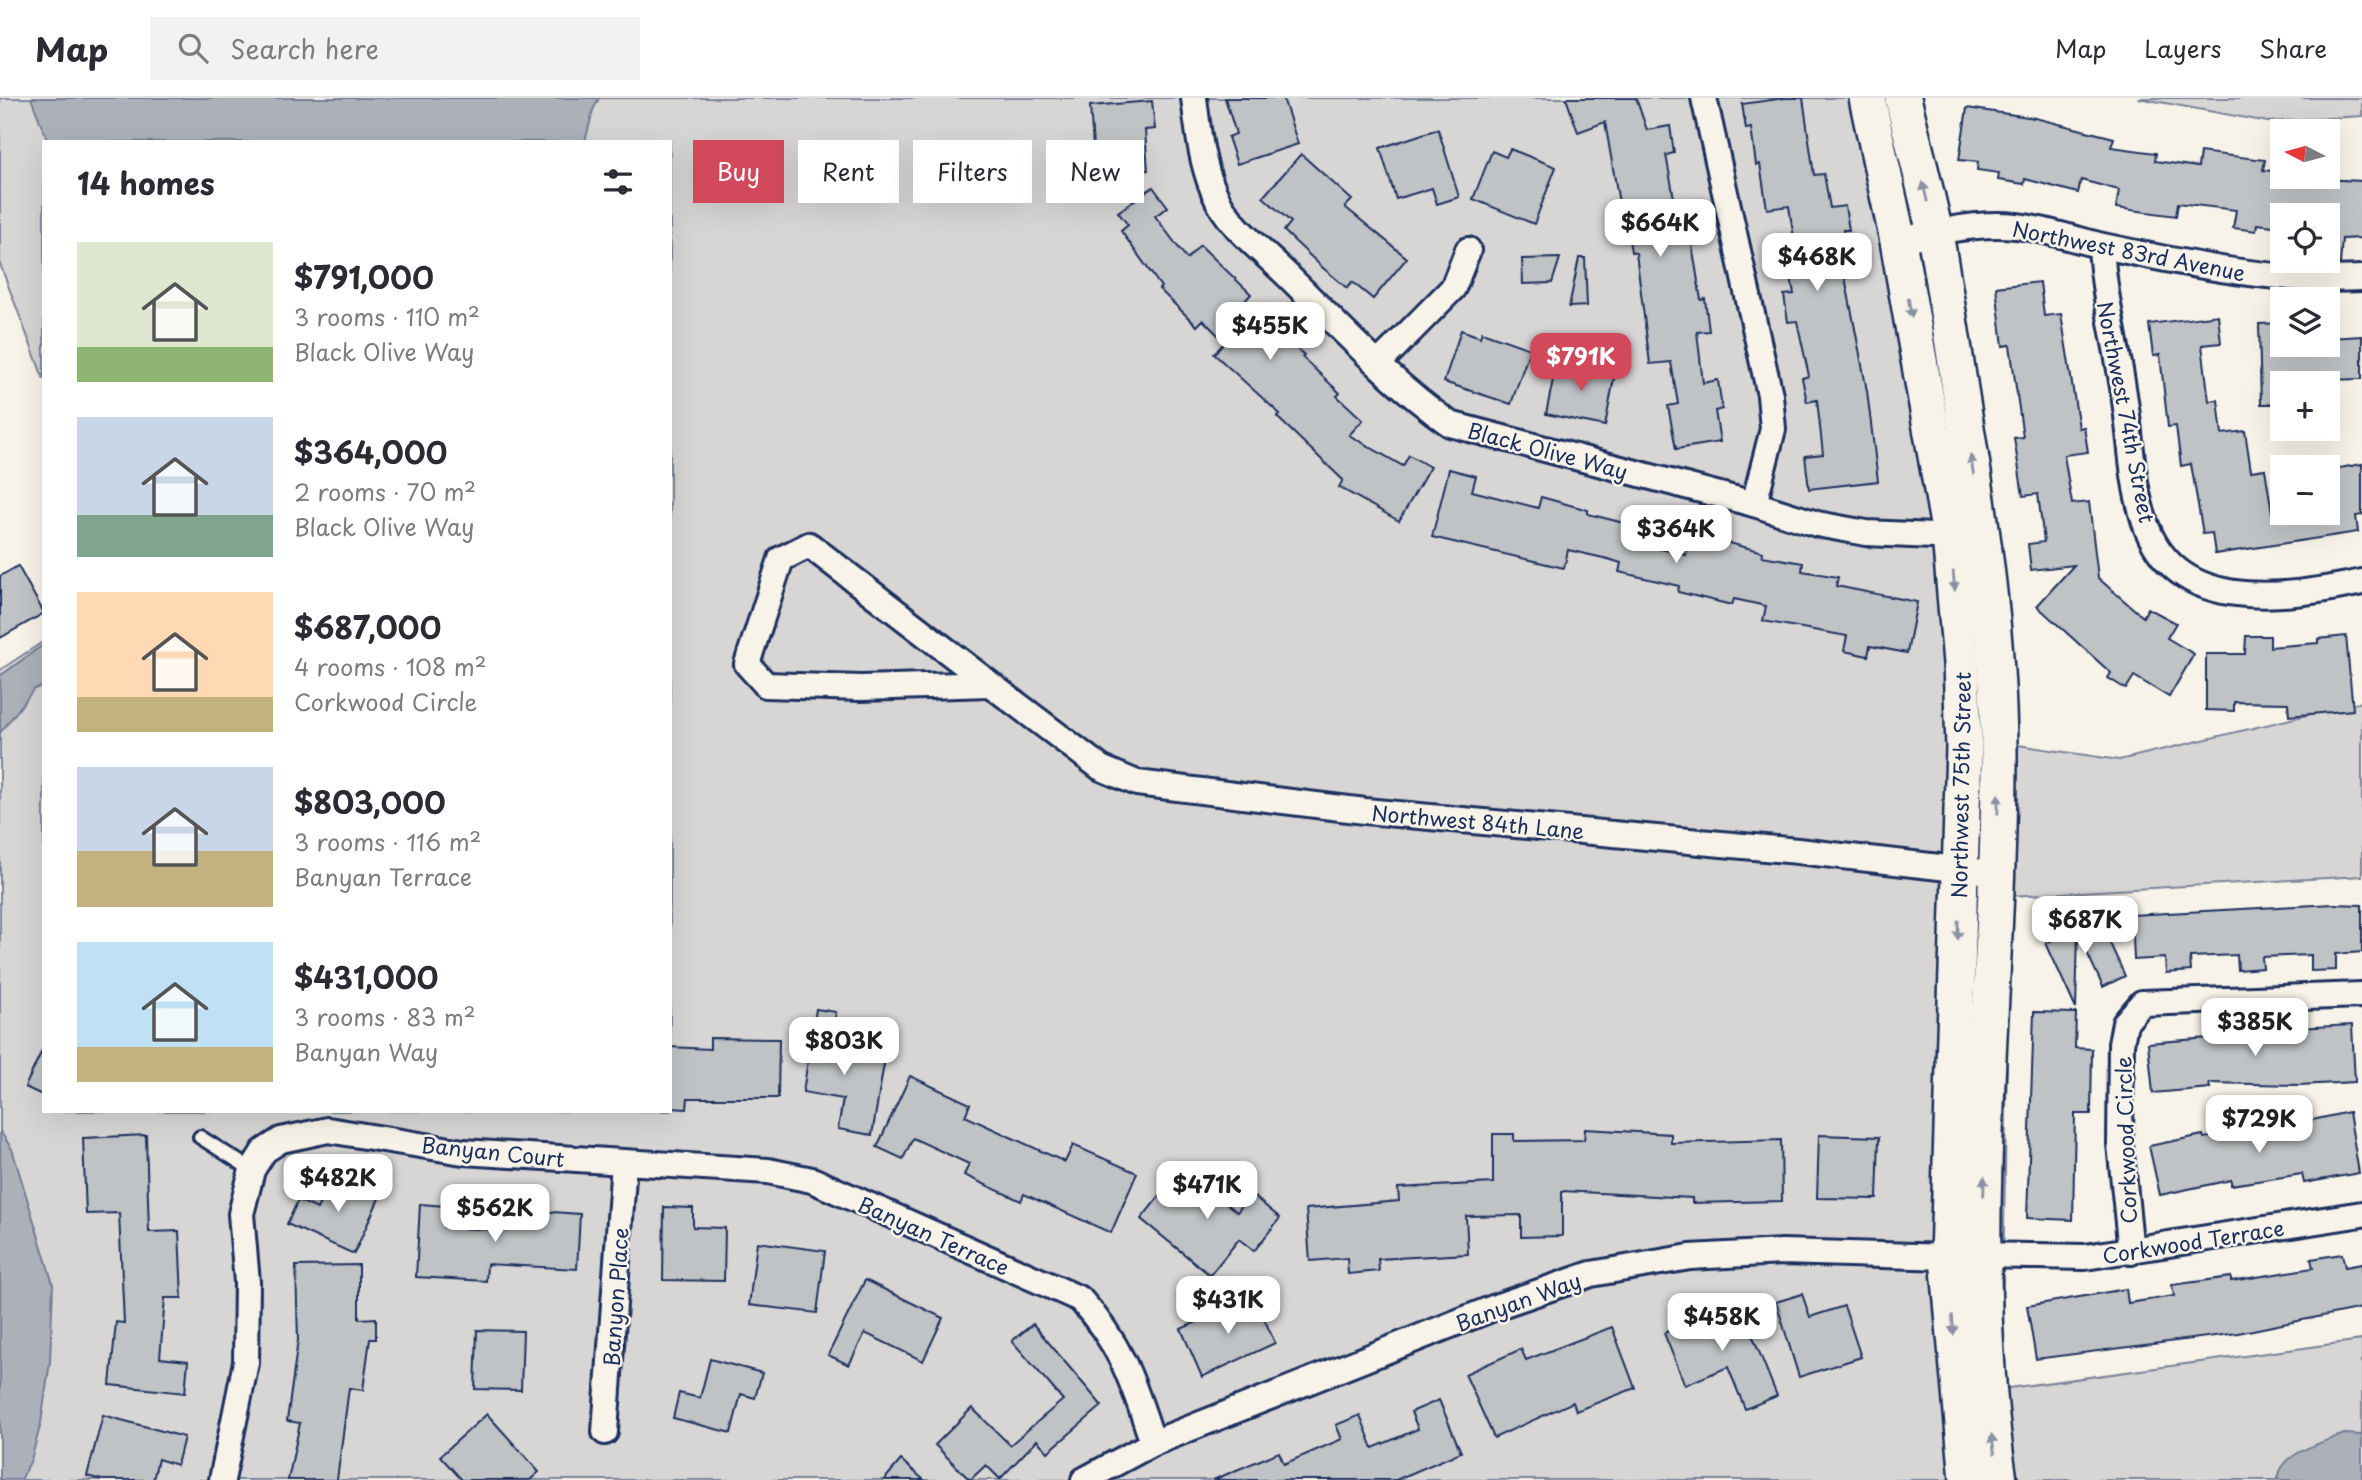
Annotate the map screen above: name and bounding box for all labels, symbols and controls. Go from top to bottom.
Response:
search box [150,17,640,80]
text: Map [35,23,108,73]
icon: search [174,29,212,67]
text: Search here [230,29,379,68]
text: Map [2055,30,2106,66]
text: Layers [2144,30,2221,66]
text: Share [2259,30,2327,66]
north arrow [2270,119,2340,189]
map controls [2270,119,2340,525]
chip: Buy [693,140,784,203]
chip: Rent [798,140,899,203]
chip: Filters [913,140,1032,203]
chip: New [1046,140,1144,203]
text: 14 homes [77,160,215,205]
icon: filters [599,163,637,201]
one-way arrow [1919,181,1930,203]
pin: $664K [1611,200,1709,259]
button: locate [2270,203,2340,273]
text: $664K [1621,204,1699,239]
street label: Northwest 83rd Avenue [2010,212,2248,288]
pin: $468K [1768,234,1866,293]
text: $468K [1778,238,1856,273]
text: $791,000 [294,254,434,299]
icon: home [133,270,217,354]
button: layers [2270,287,2340,357]
one-way arrow [1905,297,1916,319]
street label: Northwest 74th Street [2090,298,2164,526]
text: 3 rooms · 110 m² [294,299,480,334]
pin: $455K [1221,302,1319,362]
text: $455K [1232,307,1308,342]
text: Black Olive Way [294,334,474,369]
pin: $791K [1532,334,1630,393]
text: $791K [1546,338,1616,373]
button: + [2270,371,2340,441]
street label: Black Olive Way [1464,413,1632,487]
text: $364,000 [294,429,447,474]
icon: home [133,445,217,529]
one-way arrow [1966,454,1977,476]
button: − [2270,455,2340,525]
text: 2 rooms · 70 m² [294,474,476,509]
pin: $364K [1627,505,1725,565]
text: Black Olive Way [294,509,474,544]
text: $364K [1637,510,1715,545]
one-way arrow [1949,570,1960,592]
text: $687,000 [294,604,441,649]
icon: home [133,620,217,704]
text: 4 rooms · 108 m² [294,649,487,684]
street label: Northwest 75th Street [1942,671,1978,899]
text: Corkwood Circle [294,684,478,719]
text: $803,000 [294,779,446,824]
one-way arrow [1992,793,2004,815]
icon: home [133,795,217,879]
street label: Northwest 84th Lane [1370,796,1586,846]
text: 3 rooms · 116 m² [294,824,481,859]
text: Banyan Terrace [294,859,472,894]
pin: $687K [2036,896,2134,956]
text: $687K [2048,901,2122,936]
one-way arrow [1953,920,1964,942]
text: $431,000 [294,954,438,999]
icon: home [133,970,217,1054]
pin: $385K [2206,998,2304,1058]
text: 3 rooms · 83 m² [294,999,476,1034]
text: $385K [2217,1003,2293,1038]
pin: $803K [795,1018,893,1077]
text: $803K [805,1022,883,1057]
text: Banyan Way [294,1034,438,1069]
street label: Corkwood Circle [2106,1056,2144,1224]
pin: $729K [2210,1096,2308,1155]
text: $729K [2222,1100,2296,1135]
street label: Banyan Court [420,1128,566,1174]
pin: $482K [289,1154,387,1214]
text: $482K [300,1159,376,1194]
pin: $471K [1158,1162,1256,1221]
text: $471K [1172,1166,1242,1201]
one-way arrow [1979,1175,1990,1197]
pin: $562K [446,1184,544,1244]
street label: Banyan Terrace [853,1187,1015,1283]
text: $562K [456,1189,534,1224]
street label: Corkwood Terrace [2100,1211,2286,1271]
street label: Banyon Place [594,1226,636,1368]
street label: Banyan Way [1451,1263,1585,1339]
pin: $431K [1179,1276,1277,1336]
text: $431K [1192,1281,1264,1316]
pin: $458K [1673,1294,1771,1353]
text: $458K [1684,1298,1760,1333]
one-way arrow [1948,1315,1959,1337]
one-way arrow [1987,1433,1998,1455]

